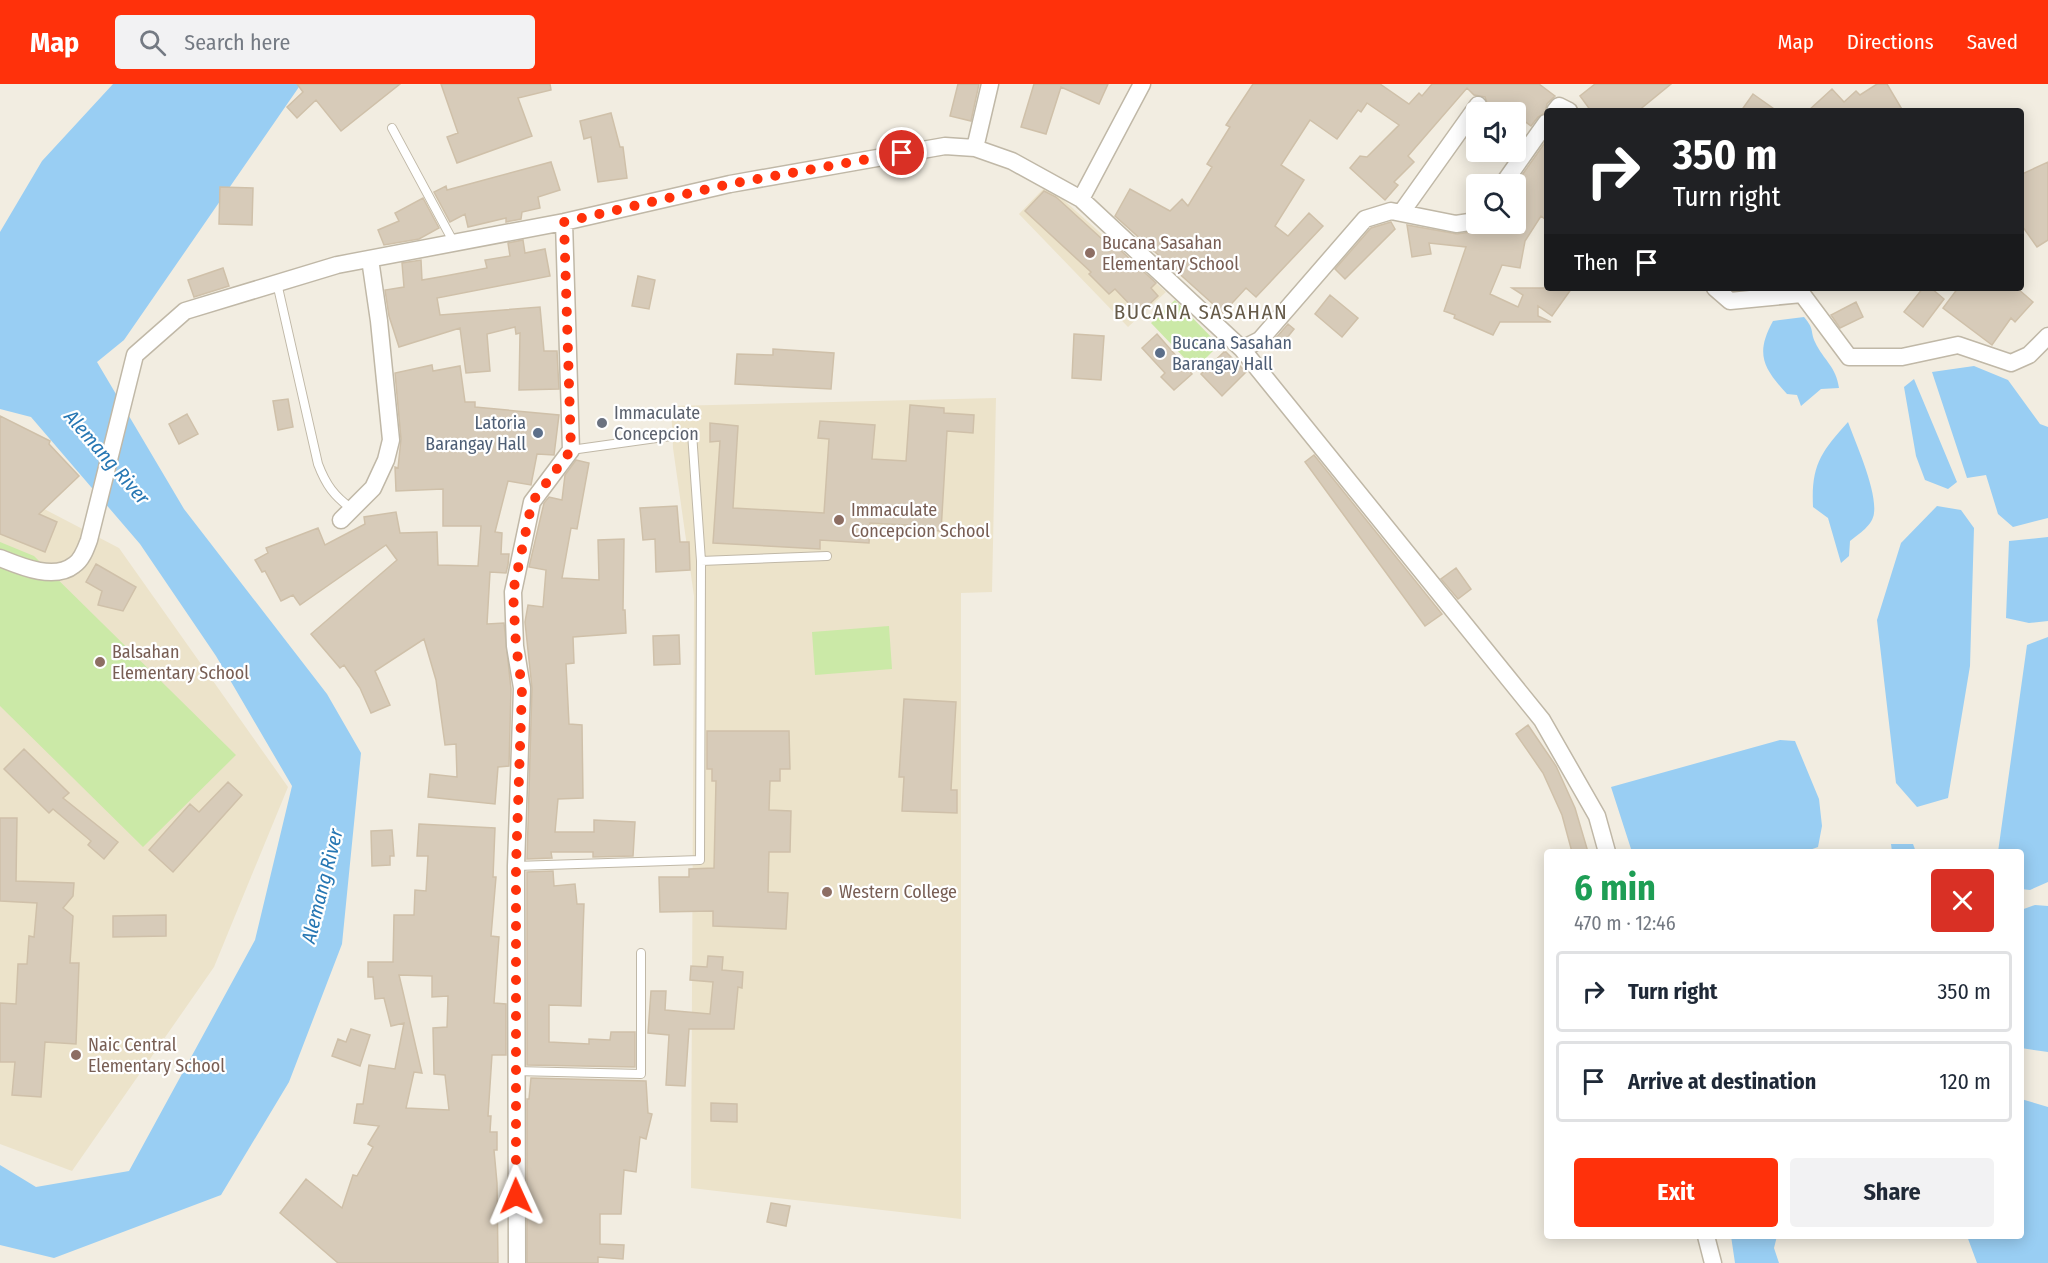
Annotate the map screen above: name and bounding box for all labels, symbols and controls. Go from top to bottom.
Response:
search box [115,15,535,69]
text: Map [30,26,79,59]
icon: search [136,26,169,59]
text: Search here [184,29,290,56]
text: Map [1777,29,1814,55]
text: Directions [1847,29,1934,55]
text: Saved [1967,29,2018,55]
map controls [1466,102,1526,234]
button: sound [1466,102,1526,162]
pin [876,127,927,178]
text: 350 m [1673,130,1777,180]
icon: right [1574,132,1652,210]
icon: arrive [885,136,918,169]
button: search [1466,174,1526,234]
text: Turn right [1673,181,1781,213]
place label: Bucana Sasahan Elementary School [1102,232,1239,275]
marker: Bucana Sasahan Elementary School [1083,246,1097,260]
icon: arrive [1630,246,1663,279]
text: Then [1574,249,1618,276]
district label: BUCANA SASAHAN [1114,299,1288,325]
place label: Bucana Sasahan Barangay Hall [1172,332,1292,375]
marker: Bucana Sasahan Barangay Hall [1153,346,1167,360]
place label: Immaculate Concepcion [614,402,700,445]
water label: Alemang River [59,404,155,510]
place label: Latoria Barangay Hall [425,412,526,455]
marker: Immaculate Concepcion [595,416,609,430]
marker: Latoria Barangay Hall [531,426,545,440]
place label: Immaculate Concepcion School [851,499,990,542]
marker: Immaculate Concepcion School [832,513,846,527]
place label: Balsahan Elementary School [112,641,249,684]
marker: Balsahan Elementary School [93,655,107,669]
water label: Alemang River [296,825,348,947]
text: 6 min [1574,866,1656,910]
button: close [1931,869,1994,932]
place label: Western College [839,881,957,903]
marker: Western College [820,885,834,899]
text: 470 m · 12:46 [1574,911,1676,935]
icon: right [1577,975,1610,1008]
text: Turn right [1628,978,1717,1005]
text: 350 m [1937,978,1991,1005]
place label: Naic Central Elementary School [88,1034,225,1077]
marker: Naic Central Elementary School [69,1048,83,1062]
icon: arrive [1577,1065,1610,1098]
text: Arrive at destination [1628,1068,1816,1095]
text: 120 m [1939,1068,1991,1095]
button: Exit [1574,1158,1778,1227]
button: Share [1790,1158,1994,1227]
position arrow [484,1164,548,1228]

